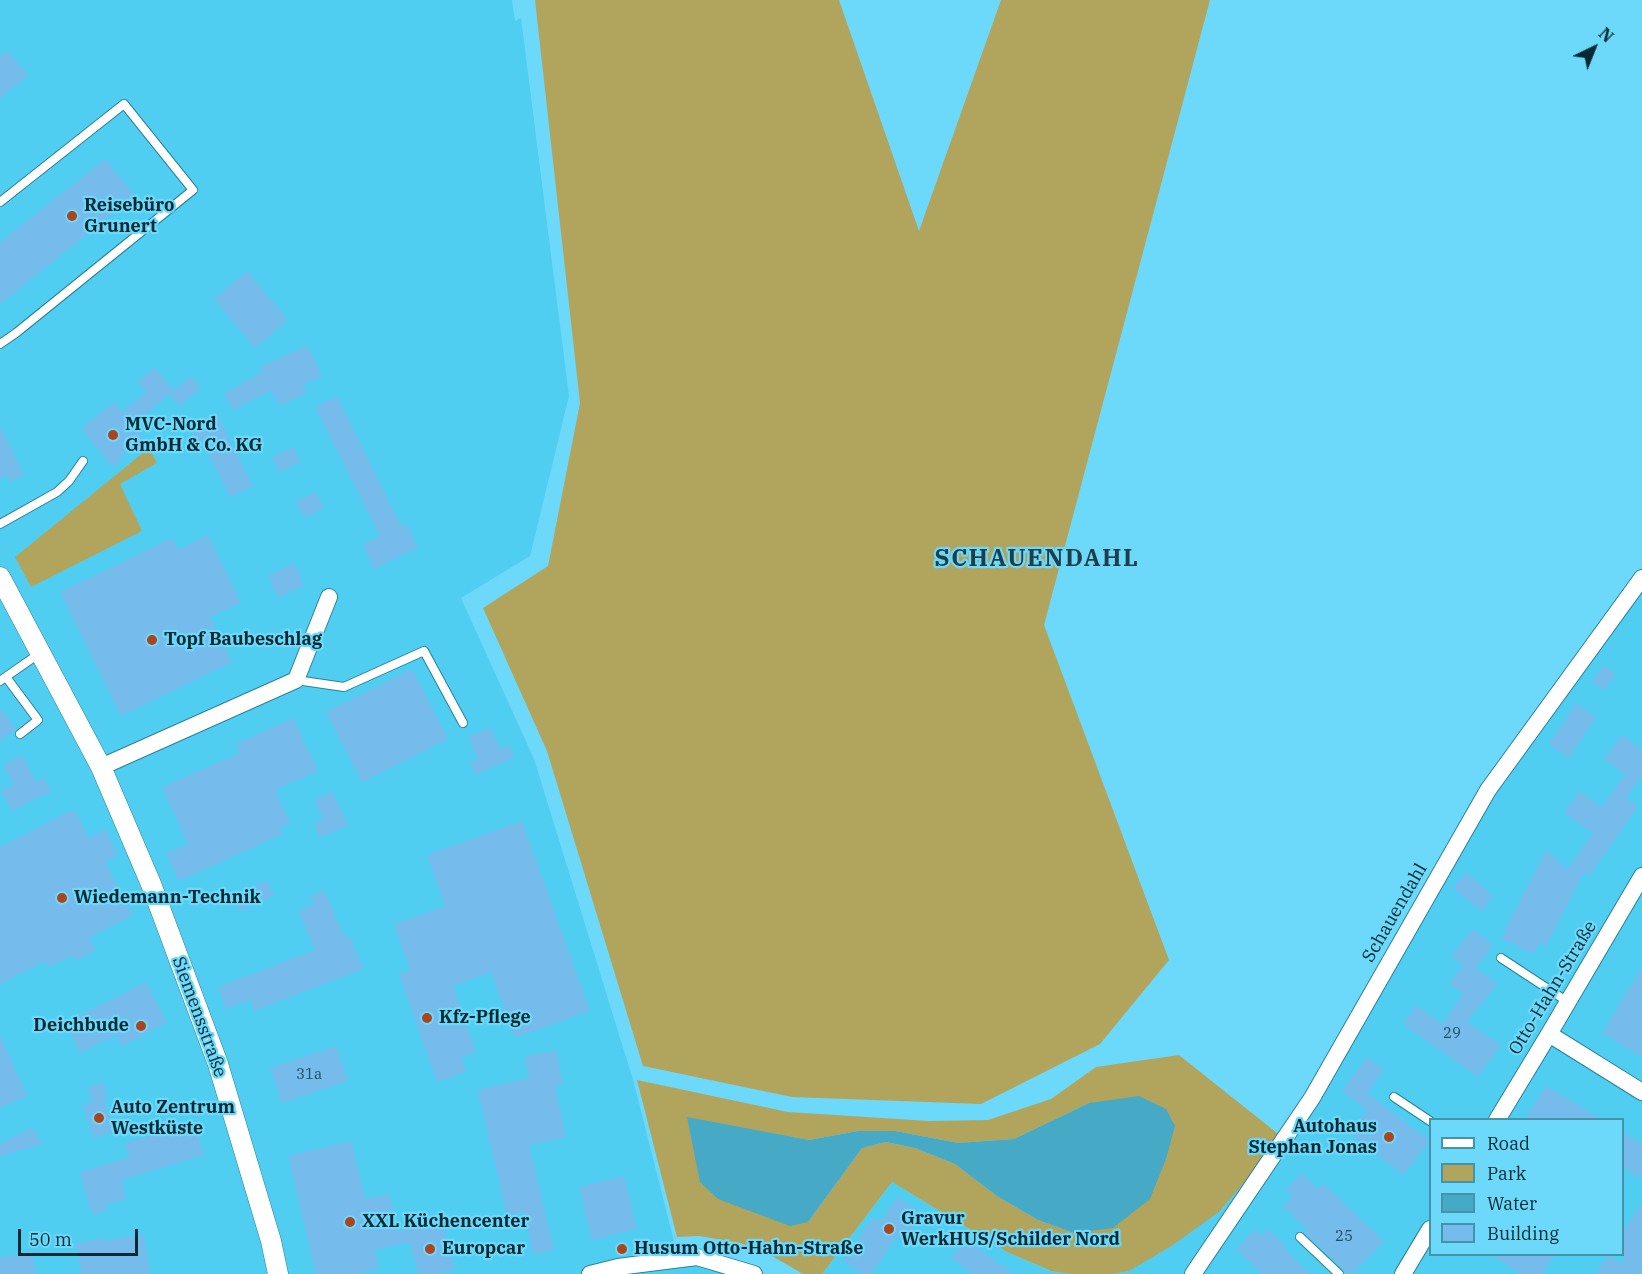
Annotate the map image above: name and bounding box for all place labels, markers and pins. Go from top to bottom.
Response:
place label: Reisebüro Grunert [84,195,175,238]
marker: Reisebüro Grunert [65,209,79,223]
place label: MVC-Nord GmbH & Co. KG [125,414,262,456]
marker: MVC-Nord GmbH & Co. KG [106,428,120,442]
place label: Topf Baubeschlag [164,629,322,651]
marker: Topf Baubeschlag [145,633,159,647]
place label: Wiedemann-Technik [74,887,261,909]
marker: Wiedemann-Technik [55,891,69,905]
place label: Kfz-Pflege [439,1007,531,1029]
marker: Kfz-Pflege [420,1011,434,1025]
place label: Deichbude [33,1015,129,1037]
marker: Deichbude [134,1019,148,1033]
place label: Auto Zentrum Westküste [111,1097,235,1140]
marker: Auto Zentrum Westküste [92,1111,106,1125]
place label: Autohaus Stephan Jonas [1248,1116,1377,1158]
marker: Autohaus Stephan Jonas [1382,1130,1396,1144]
place label: Gravur WerkHUS/Schilder Nord [901,1208,1120,1250]
place label: XXL Küchencenter [362,1211,529,1233]
marker: XXL Küchencenter [343,1215,357,1229]
marker: Gravur WerkHUS/Schilder Nord [882,1222,896,1236]
place label: Europcar [442,1238,525,1260]
place label: Husum Otto-Hahn-Straße [634,1238,863,1260]
marker: Europcar [423,1242,437,1256]
marker: Husum Otto-Hahn-Straße [615,1242,629,1256]

